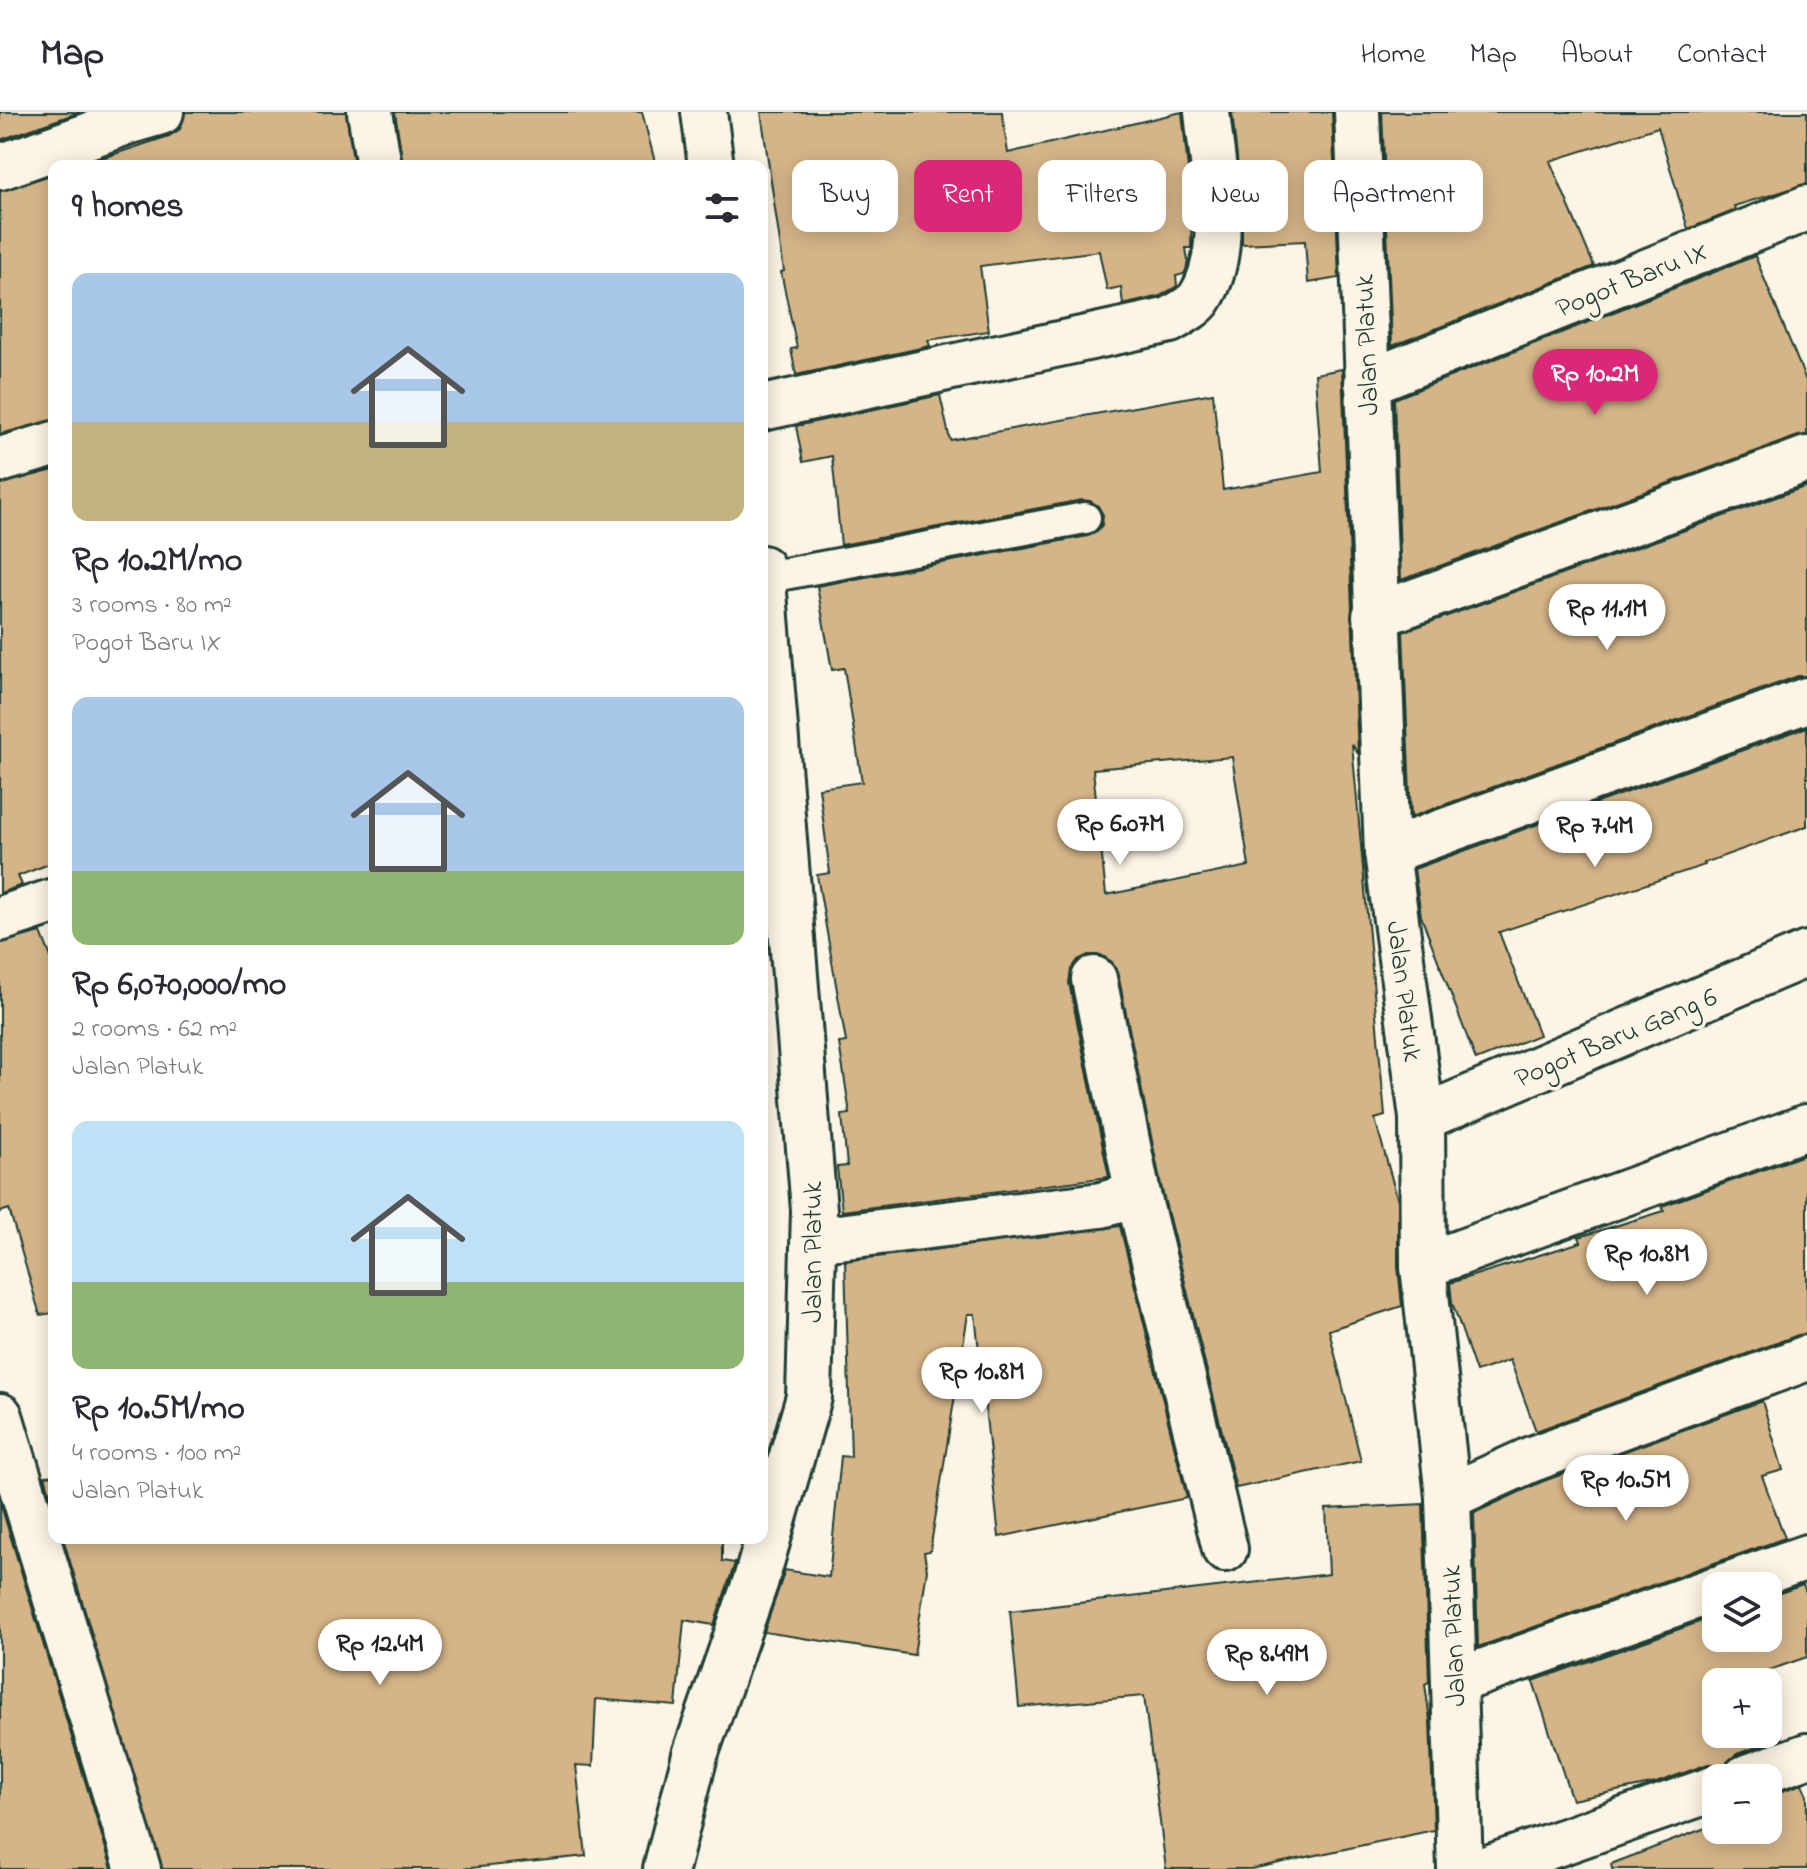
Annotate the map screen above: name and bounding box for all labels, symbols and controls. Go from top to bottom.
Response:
text: Map [40,27,104,83]
text: Home [1360,35,1426,76]
text: Map [1470,35,1517,76]
text: About [1561,35,1633,76]
text: Contact [1677,35,1767,76]
chip: Buy [792,160,898,232]
chip: Rent [914,160,1022,232]
chip: Filters [1038,160,1166,232]
chip: New [1182,160,1288,232]
chip: Apartment [1304,160,1483,232]
text: 9 homes [72,183,184,233]
icon: filters [700,186,744,230]
street label: Pogot Baru IX [1550,232,1715,330]
street label: Jalan Platuk [1346,273,1391,416]
icon: home [336,325,480,469]
pin: Rp 10.2M [1512,349,1678,417]
text: Rp 10.2M [1551,356,1639,394]
text: Rp 10.2M/mo [72,537,242,587]
pin: Rp 11.1M [1524,584,1690,652]
text: 3 rooms · 80 m² [72,587,232,625]
text: Rp 11.1M [1567,591,1647,629]
text: Pogot Baru IX [72,625,221,663]
icon: home [336,749,480,893]
pin: Rp 6.07M [1037,799,1203,867]
pin: Rp 7.4M [1521,801,1669,869]
text: Rp 6.07M [1075,806,1165,844]
text: Rp 7.4M [1556,808,1634,846]
street label: Jalan Platuk [1374,919,1432,1065]
text: Rp 6,070,000/mo [72,961,287,1011]
street label: Pogot Baru Gang 6 [1509,978,1724,1100]
text: 2 rooms · 62 m² [72,1011,237,1049]
text: Jalan Platuk [72,1049,203,1087]
icon: home [336,1173,480,1317]
street label: Jalan Platuk [794,1181,835,1323]
pin: Rp 10.8M [1564,1229,1730,1297]
text: Rp 10.8M [1604,1236,1690,1274]
pin: Rp 10.8M [899,1347,1065,1415]
text: Rp 10.8M [939,1354,1025,1392]
text: Rp 10.5M/mo [72,1385,245,1435]
text: 4 rooms · 100 m² [72,1435,241,1473]
pin: Rp 10.5M [1543,1455,1709,1523]
text: Rp 10.5M [1581,1462,1671,1500]
text: Jalan Platuk [72,1473,203,1511]
street label: Jalan Platuk [1433,1564,1478,1707]
map controls [1702,1572,1782,1844]
button: layers [1702,1572,1782,1652]
pin: Rp 12.4M [297,1619,463,1687]
text: Rp 12.4M [336,1626,424,1664]
pin: Rp 8.49M [1184,1629,1350,1697]
text: Rp 8.49M [1225,1636,1309,1674]
button: + [1702,1668,1782,1748]
button: − [1702,1764,1782,1844]

